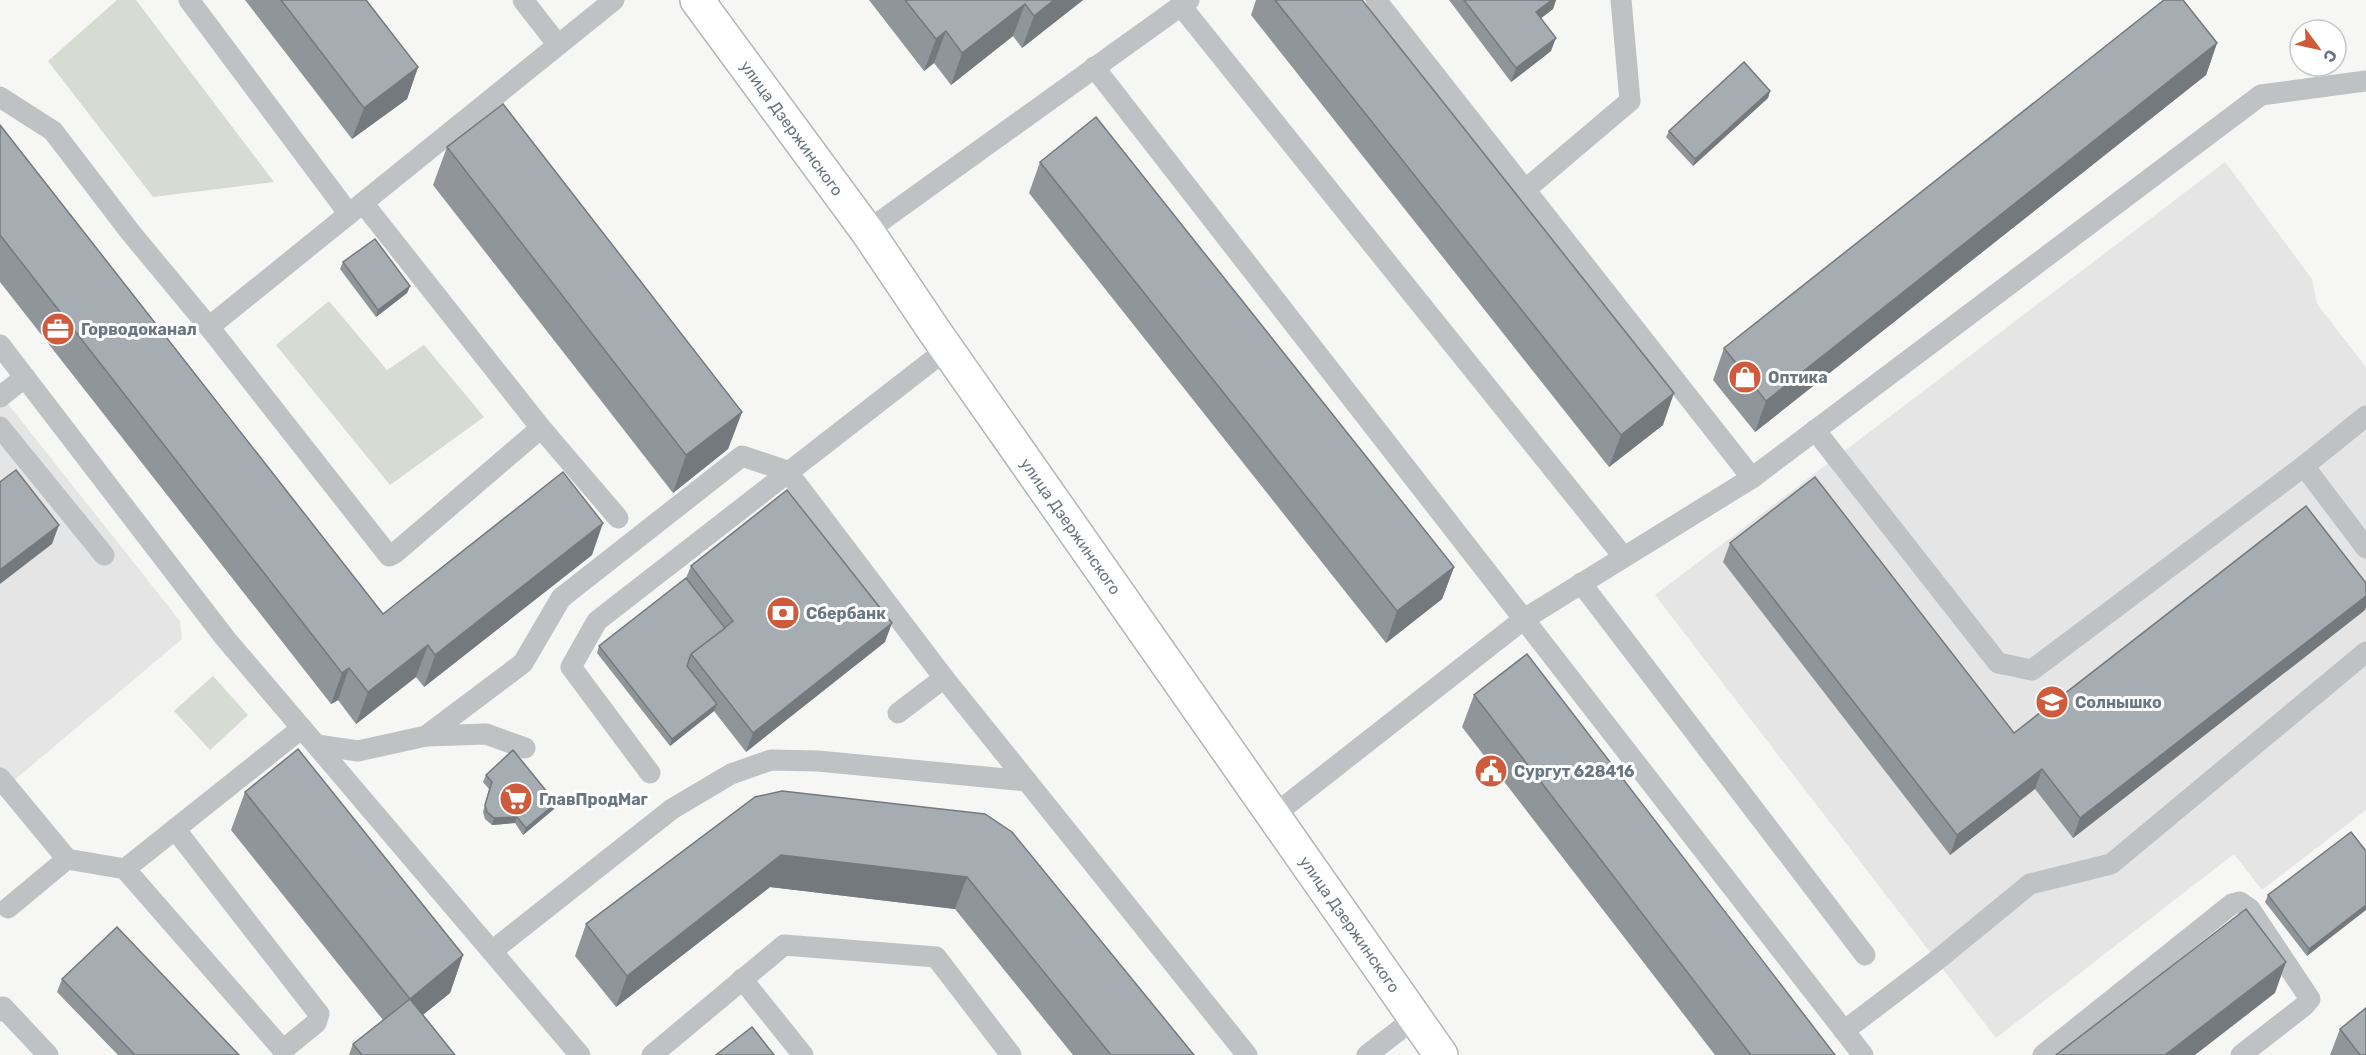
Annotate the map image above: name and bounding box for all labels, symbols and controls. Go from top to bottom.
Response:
north arrow [2288,18,2348,78]
text: С [2319,46,2341,66]
street label: улица Дзержинского [736,57,847,200]
office icon: Горводоканал [40,311,76,347]
place label: Горводоканал [81,320,197,339]
shop icon: Оптика [1727,359,1763,395]
place label: Оптика [1768,368,1828,387]
street label: улица Дзержинского [1016,454,1125,598]
bank icon: Сбербанк [765,595,801,631]
place label: Сбербанк [806,604,886,623]
school or university icon: Солнышко [2034,684,2070,720]
place label: Солнышко [2075,693,2162,712]
public building icon: Сургут 628416 [1473,753,1509,789]
place label: Сургут 628416 [1514,762,1634,781]
supermarket icon: ГлавПродМаг [498,781,534,817]
place label: ГлавПродМаг [539,790,649,809]
street label: улица Дзержинского [1295,852,1404,996]

